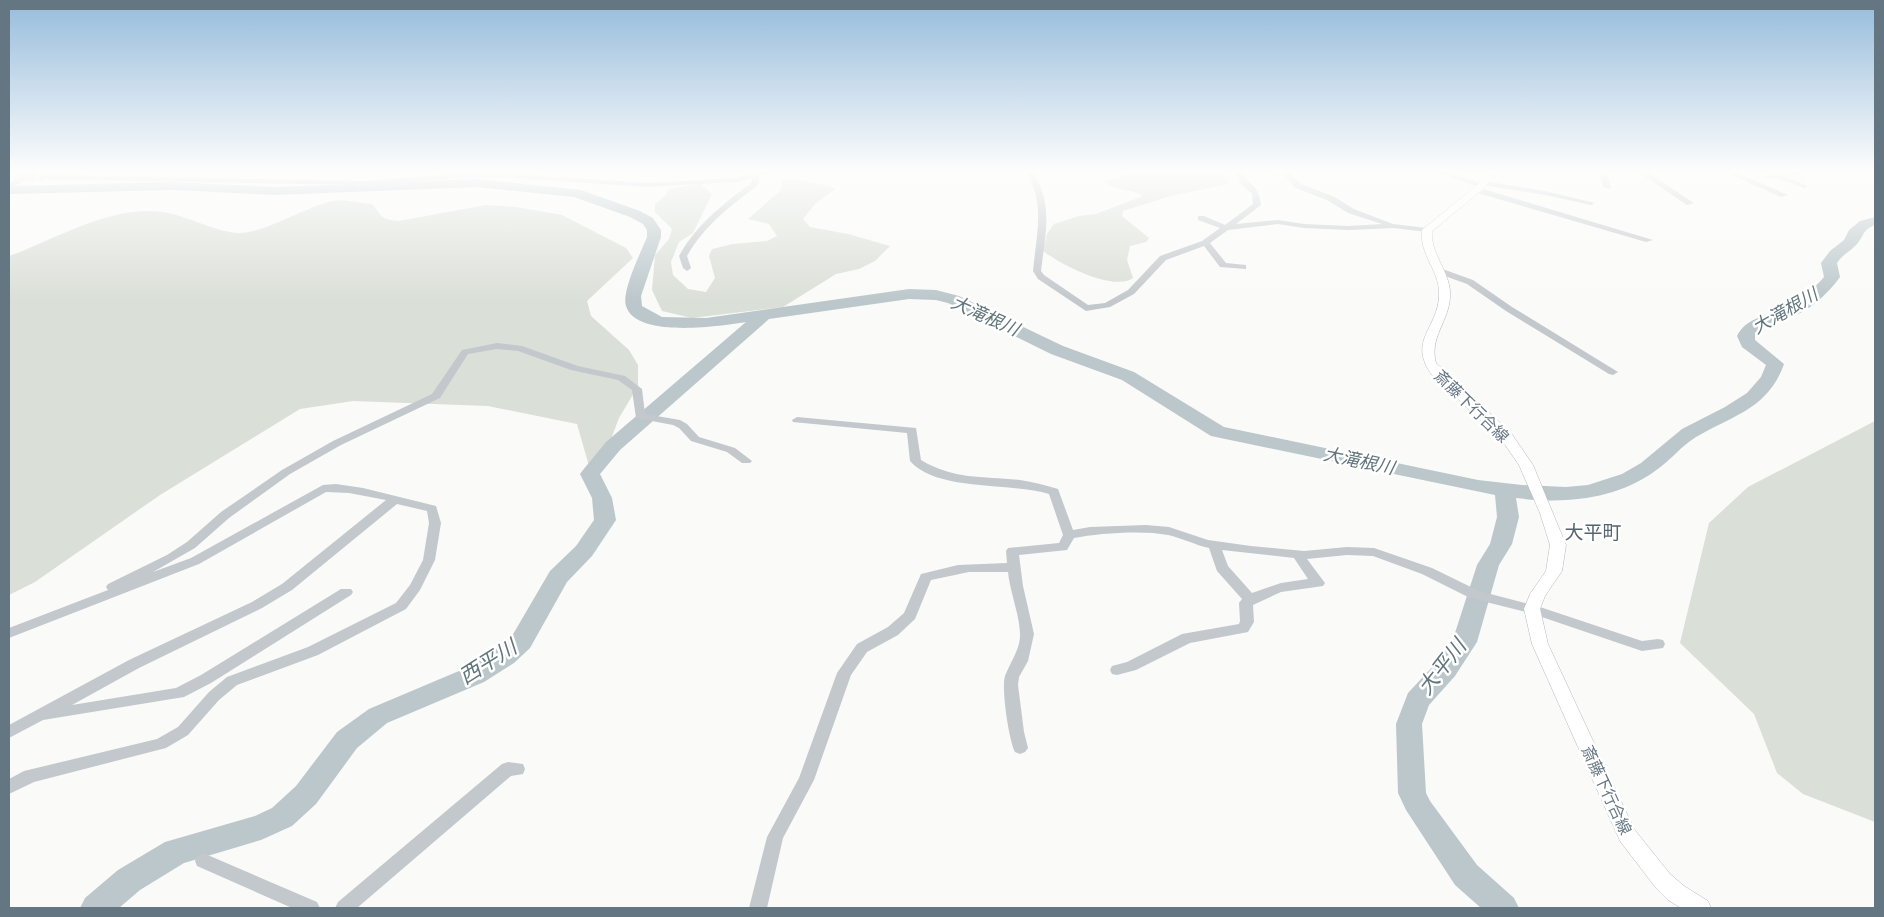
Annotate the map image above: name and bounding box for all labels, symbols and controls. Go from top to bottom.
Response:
water label: 大滝根川 [1748,282,1823,338]
water label: 大滝根川 [948,290,1025,341]
street label: 斎藤下行合線 [1431,365,1513,447]
water label: 大滝根川 [1322,442,1399,479]
district label: 大平町 [1564,520,1622,543]
water label: 西平川 [454,632,523,689]
water label: 大平川 [1412,632,1472,699]
street label: 斎藤下行合線 [1578,742,1636,838]

